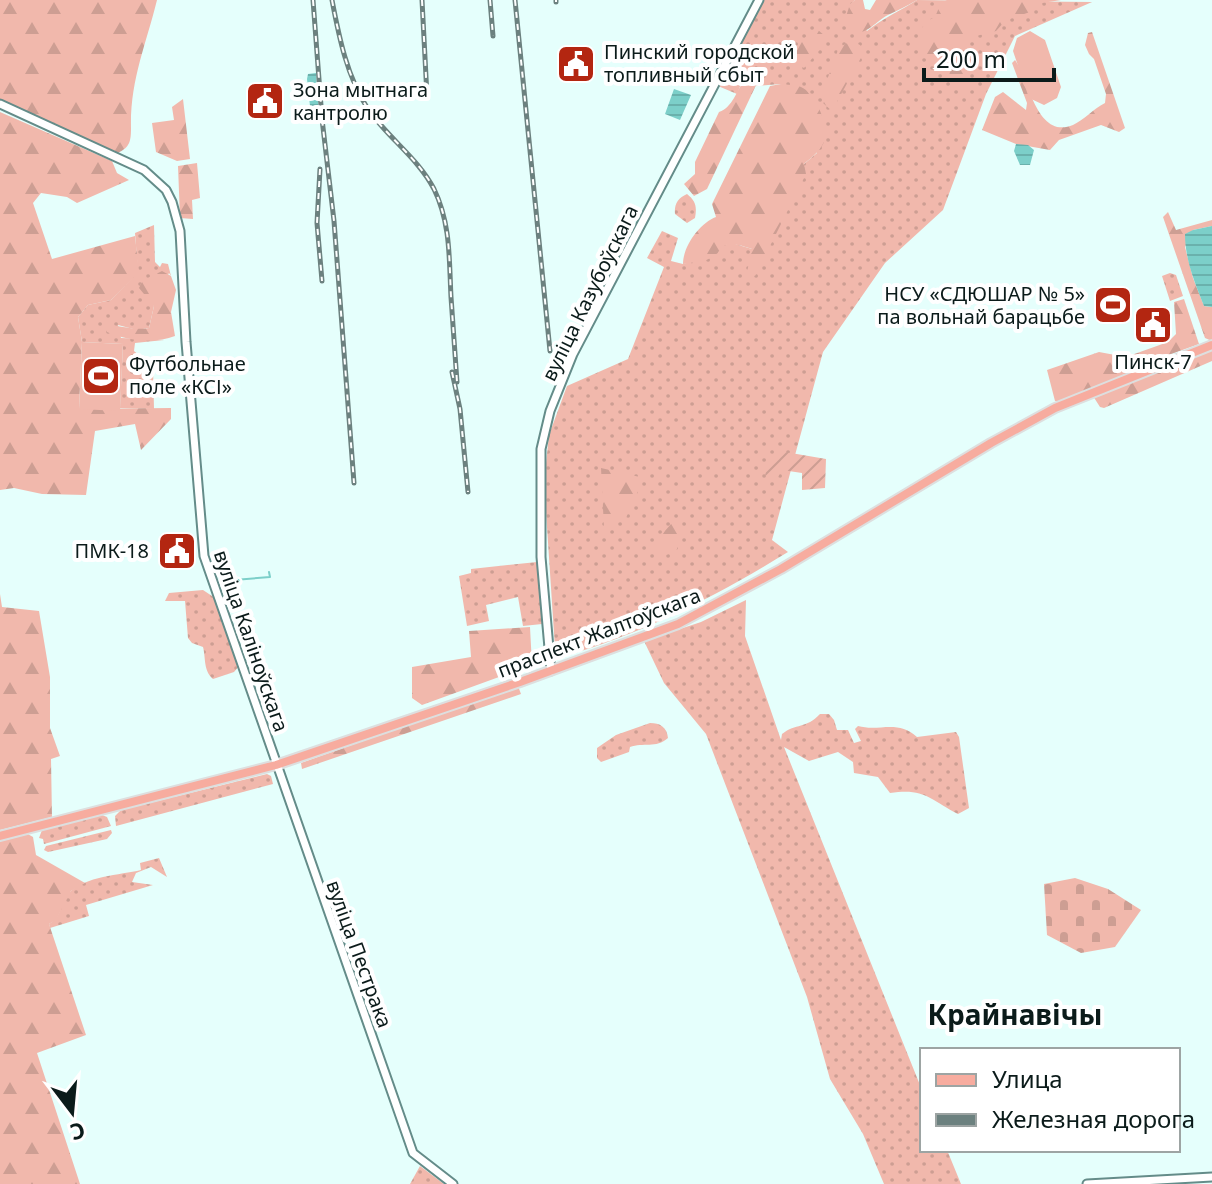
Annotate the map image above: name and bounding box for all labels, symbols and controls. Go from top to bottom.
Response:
scale bar [924,32,1054,82]
place label: Пинский городской топливный сбыт [604,38,795,88]
text: 200 m [936,42,1006,75]
public building icon: Пинский городской топливный сбыт [555,43,597,85]
place label: Зона мытнага кантролю [293,76,428,126]
public building icon: Зона мытнага кантролю [244,80,286,122]
street label: вуліца Казубоўскага [535,200,644,385]
place label: НСУ «СДЮШАР № 5» па вольнай барацьбе [877,280,1085,330]
sports icon: НСУ «СДЮШАР № 5» па вольнай барацьбе [1092,284,1134,326]
public building icon: Пинск-7 [1132,304,1174,346]
place label: Пинск-7 [1114,348,1192,375]
place label: Футбольнае поле «КСІ» [129,350,246,400]
sports icon: Футбольнае поле «КСІ» [80,355,122,397]
public building icon: ПМК-18 [156,530,198,572]
place label: ПМК-18 [75,537,149,564]
street label: вуліца Каліноўскага [208,546,295,735]
street label: праспект Жалтоўскага [493,581,704,684]
street label: вуліца Пестрака [320,876,399,1031]
district label: Крайнавічы [928,995,1102,1033]
legend [920,1048,1180,1152]
text: Улица [992,1062,1063,1095]
north arrow [32,1072,112,1152]
text: Железная дорога [992,1102,1195,1135]
text: С [67,1116,89,1149]

